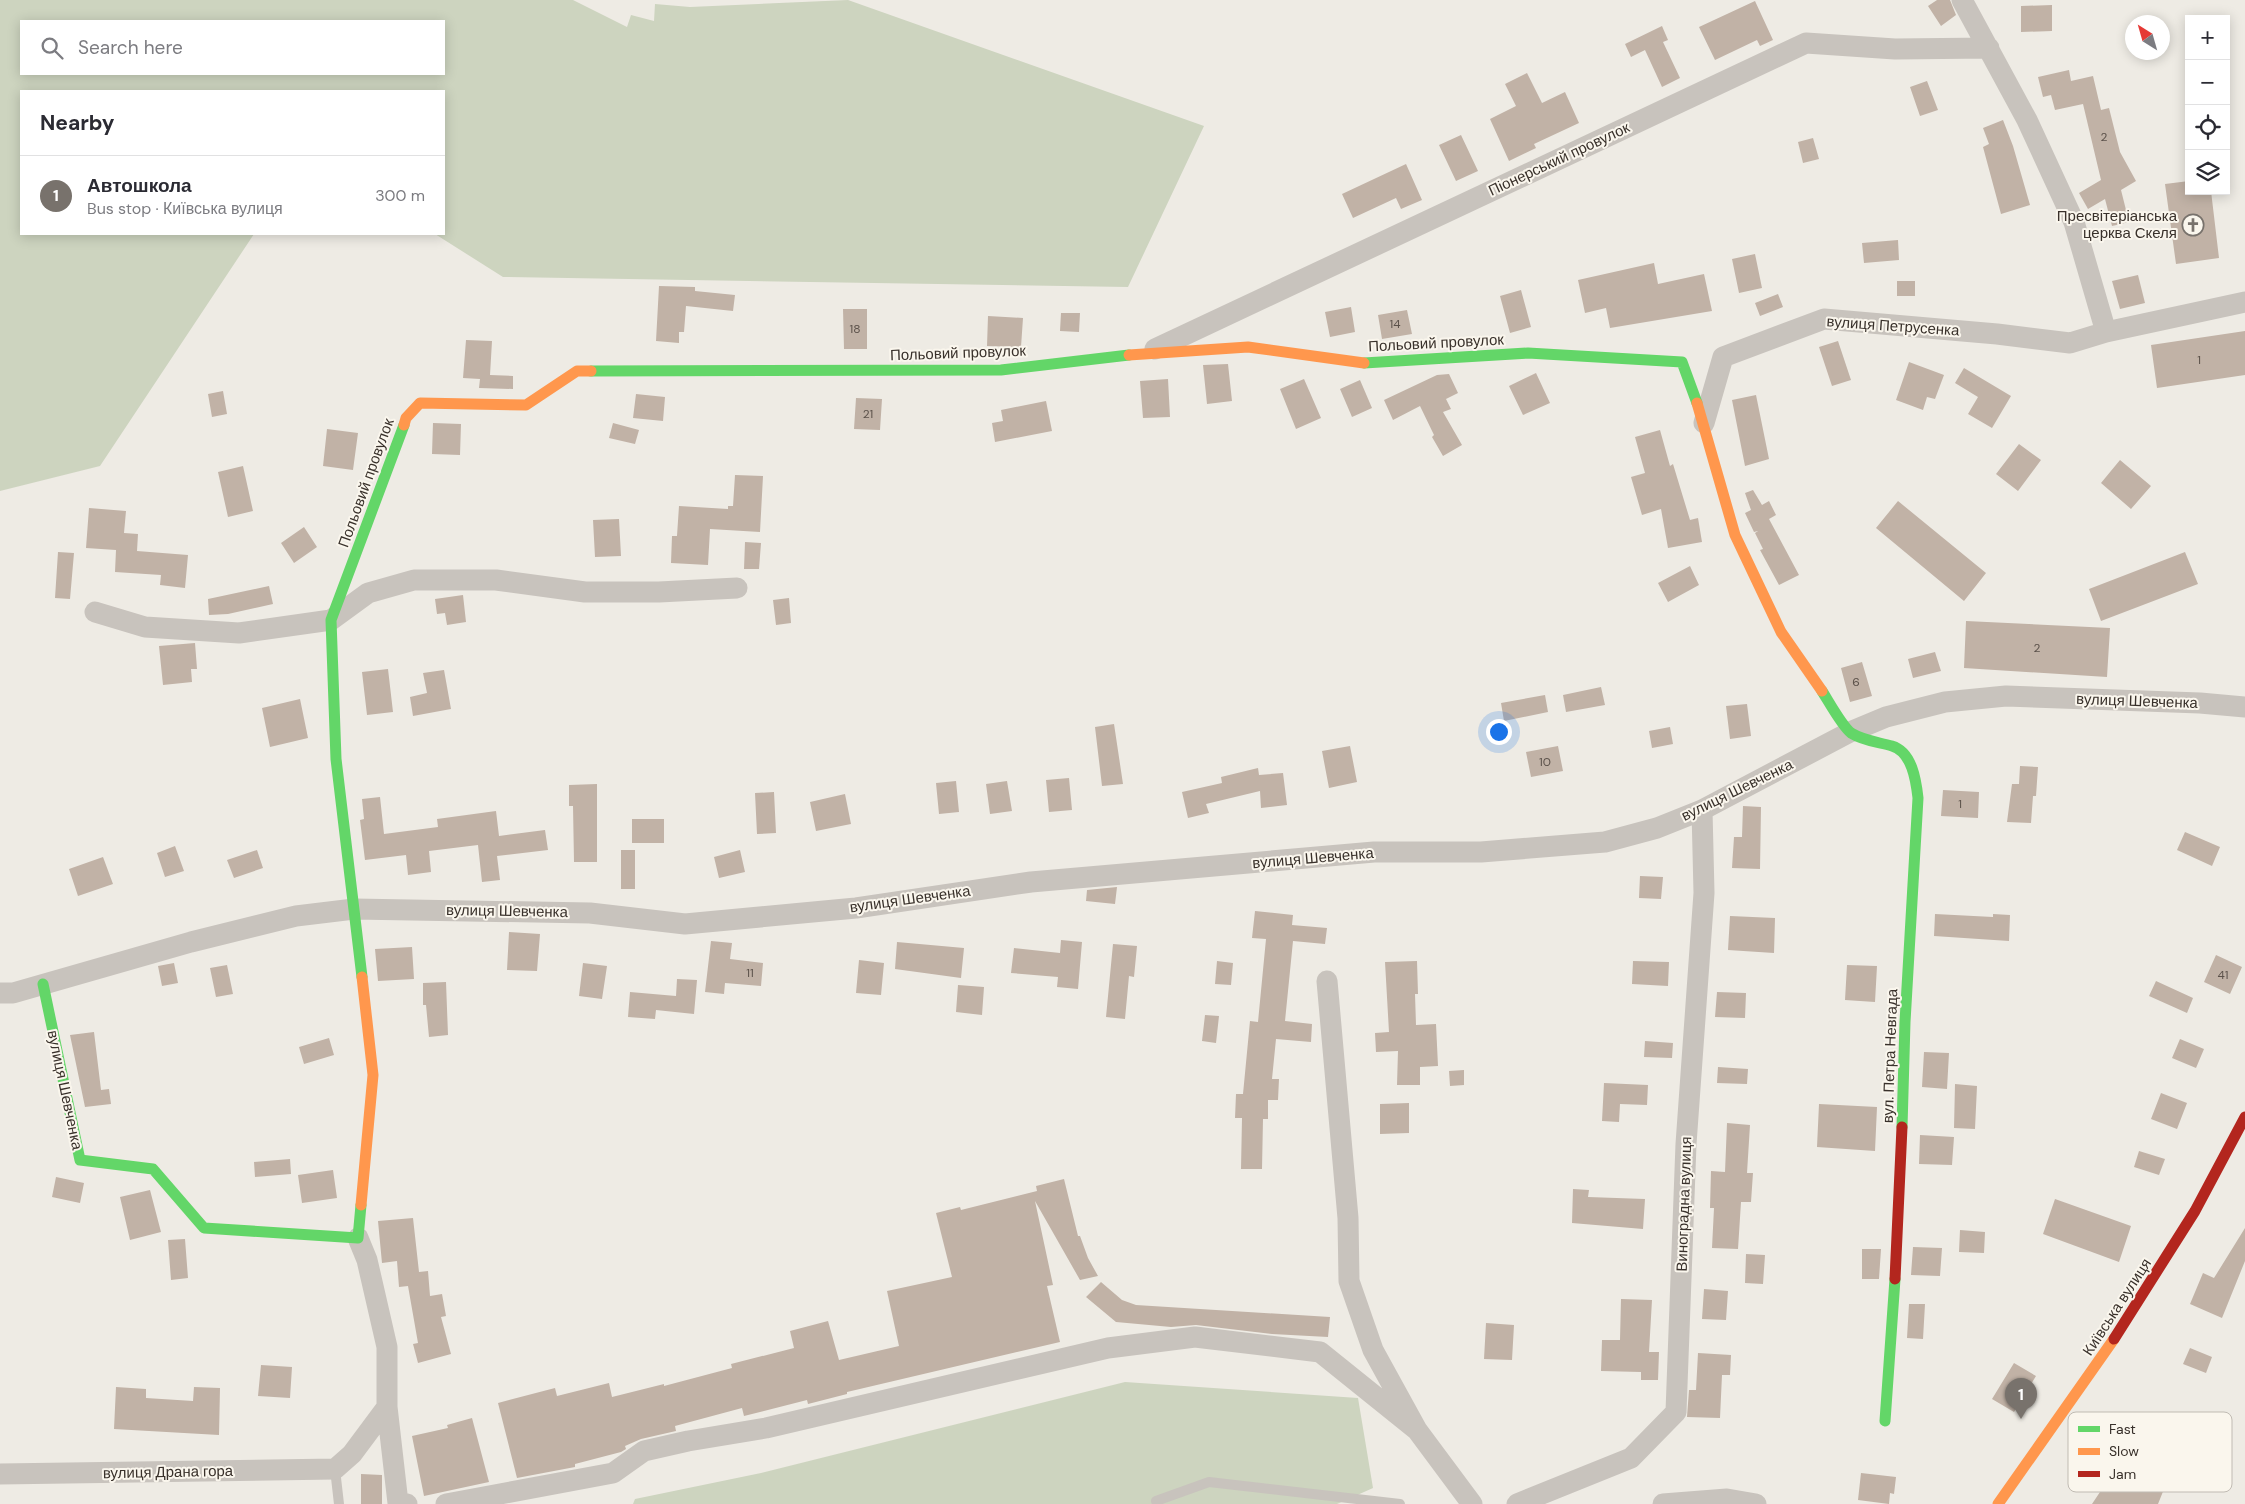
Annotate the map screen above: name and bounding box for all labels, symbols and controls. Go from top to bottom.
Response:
north arrow [2125,15,2170,60]
map controls [2185,15,2230,195]
button: + [2185,15,2230,60]
search box [20,20,445,75]
icon: search [38,34,66,62]
text: Search here [78,35,183,60]
button: − [2185,60,2230,105]
button: locate [2185,105,2230,150]
text: Nearby [40,109,114,137]
street label: Піонерський провулок [1485,117,1633,200]
house number: 2 [2101,129,2108,145]
button: layers [2185,150,2230,195]
text: Автошкола [87,173,192,198]
text: 1 [53,185,59,206]
text: 300 m [375,185,425,206]
text: Bus stop · Київська вулиця [87,198,283,219]
place label: Пресвітеріанська церква Скеля [2057,206,2178,243]
church icon: Пресвітеріанська церква Скеля [2181,213,2205,237]
street label: вулиця Петрусенка [1826,311,1961,341]
house number: 14 [1389,316,1401,332]
house number: 18 [849,321,861,337]
street label: Польовий провулок [1368,329,1505,357]
street label: Польовий провулок [890,341,1027,365]
house number: 1 [2197,352,2201,368]
house number: 21 [863,406,873,422]
street label: Польовий провулок [333,415,399,550]
house number: 2 [2034,640,2041,656]
house number: 6 [1852,674,1860,690]
street label: вулиця Шевченка [2076,689,2199,713]
your location [1486,719,1512,745]
house number: 10 [1539,754,1551,770]
street label: вулиця Шевченка [1678,754,1797,826]
house number: 1 [1958,796,1962,812]
street label: вулиця Шевченка [1252,843,1375,873]
street label: вулиця Шевченка [848,881,972,917]
street label: вулиця Шевченка [446,900,569,922]
house number: 11 [746,965,754,981]
house number: 41 [2217,967,2229,983]
street label: вул. Петра Невгада [1878,988,1902,1124]
street label: вулиця Шевченка [43,1028,88,1152]
street label: Виноградна вулиця [1672,1136,1696,1272]
street label: Київська вулиця [2078,1254,2156,1360]
pin: 1 [2005,1378,2037,1419]
legend [2068,1412,2232,1492]
text: Fast [2109,1420,2136,1438]
text: Slow [2109,1442,2139,1460]
street label: вулиця Драна гора [103,1461,234,1483]
text: Jam [2109,1465,2136,1483]

